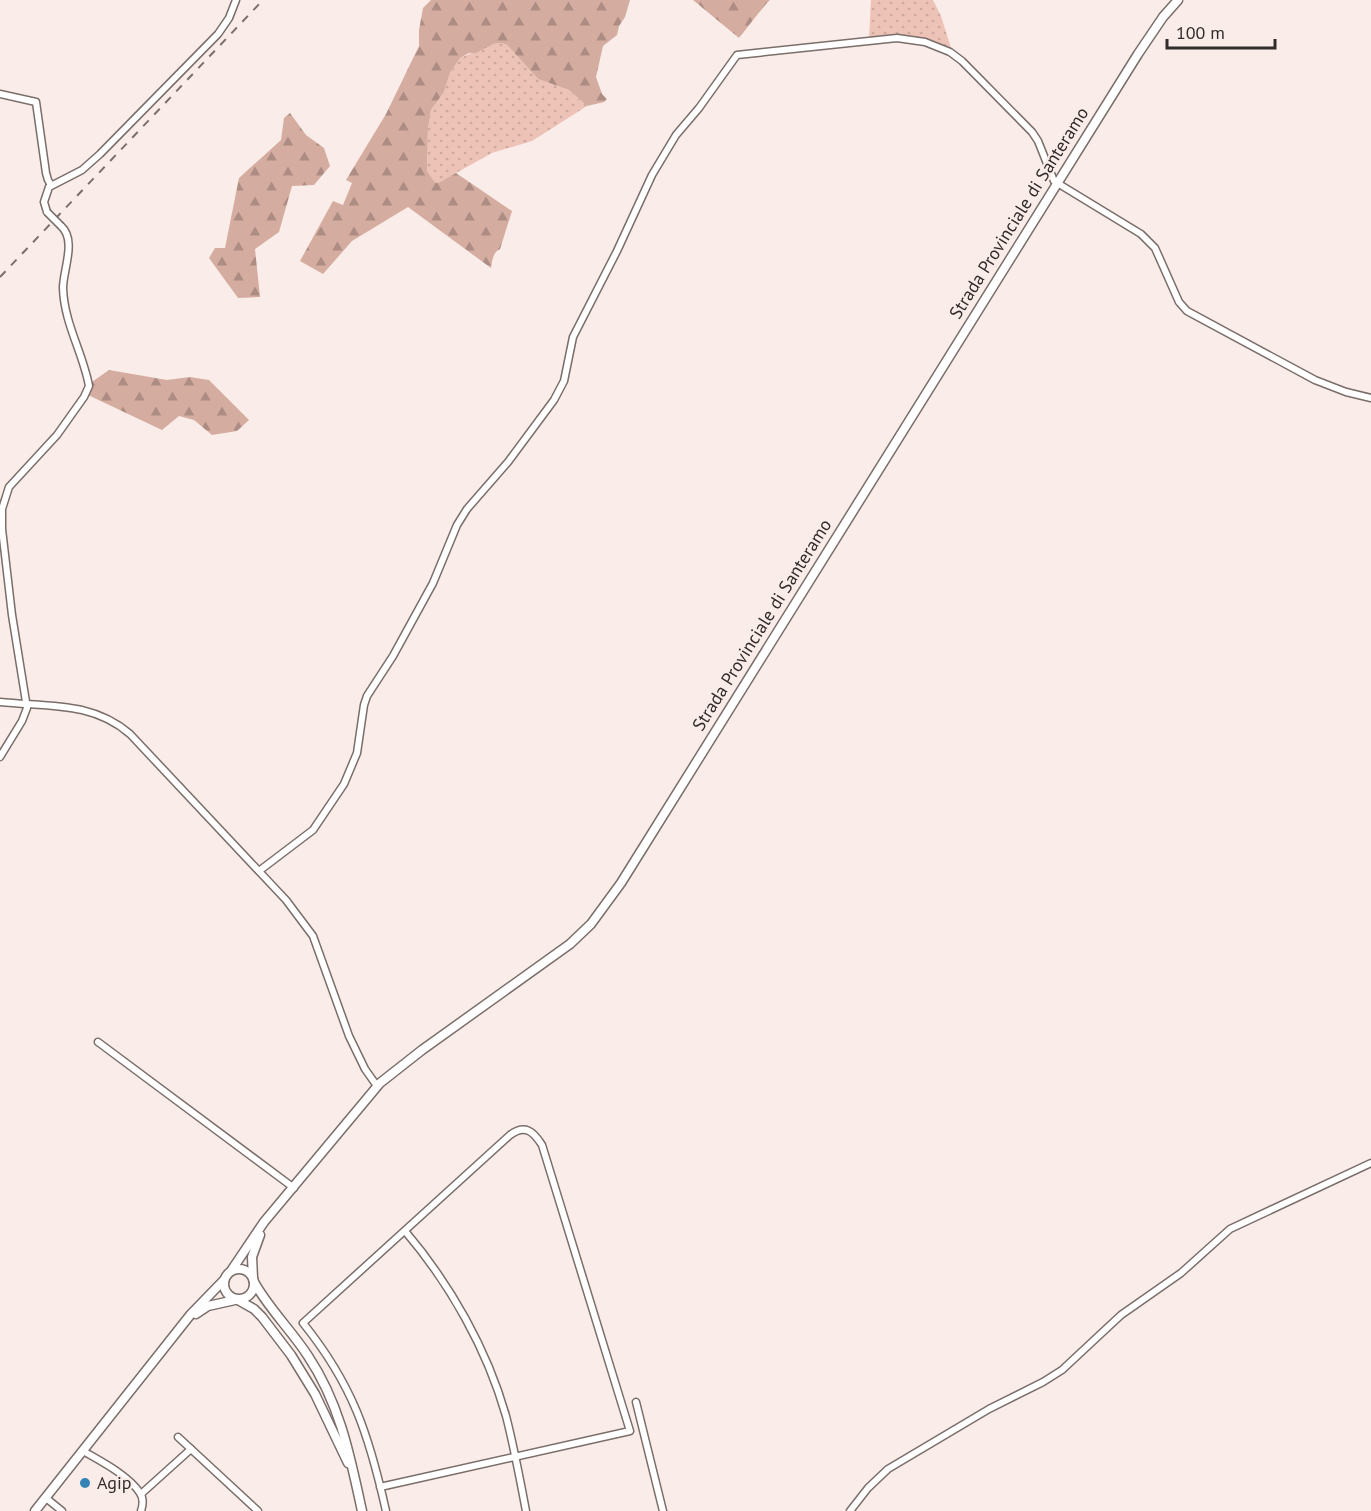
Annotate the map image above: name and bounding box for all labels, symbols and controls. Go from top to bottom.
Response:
scale bar [1167,12,1275,50]
text: 100 m [1176,21,1225,44]
street label: Strada Provinciale di Santeramo [944,103,1093,323]
street label: Strada Provinciale di Santeramo [687,515,836,735]
place label: Agip [97,1471,132,1494]
marker: Agip [78,1476,92,1490]

